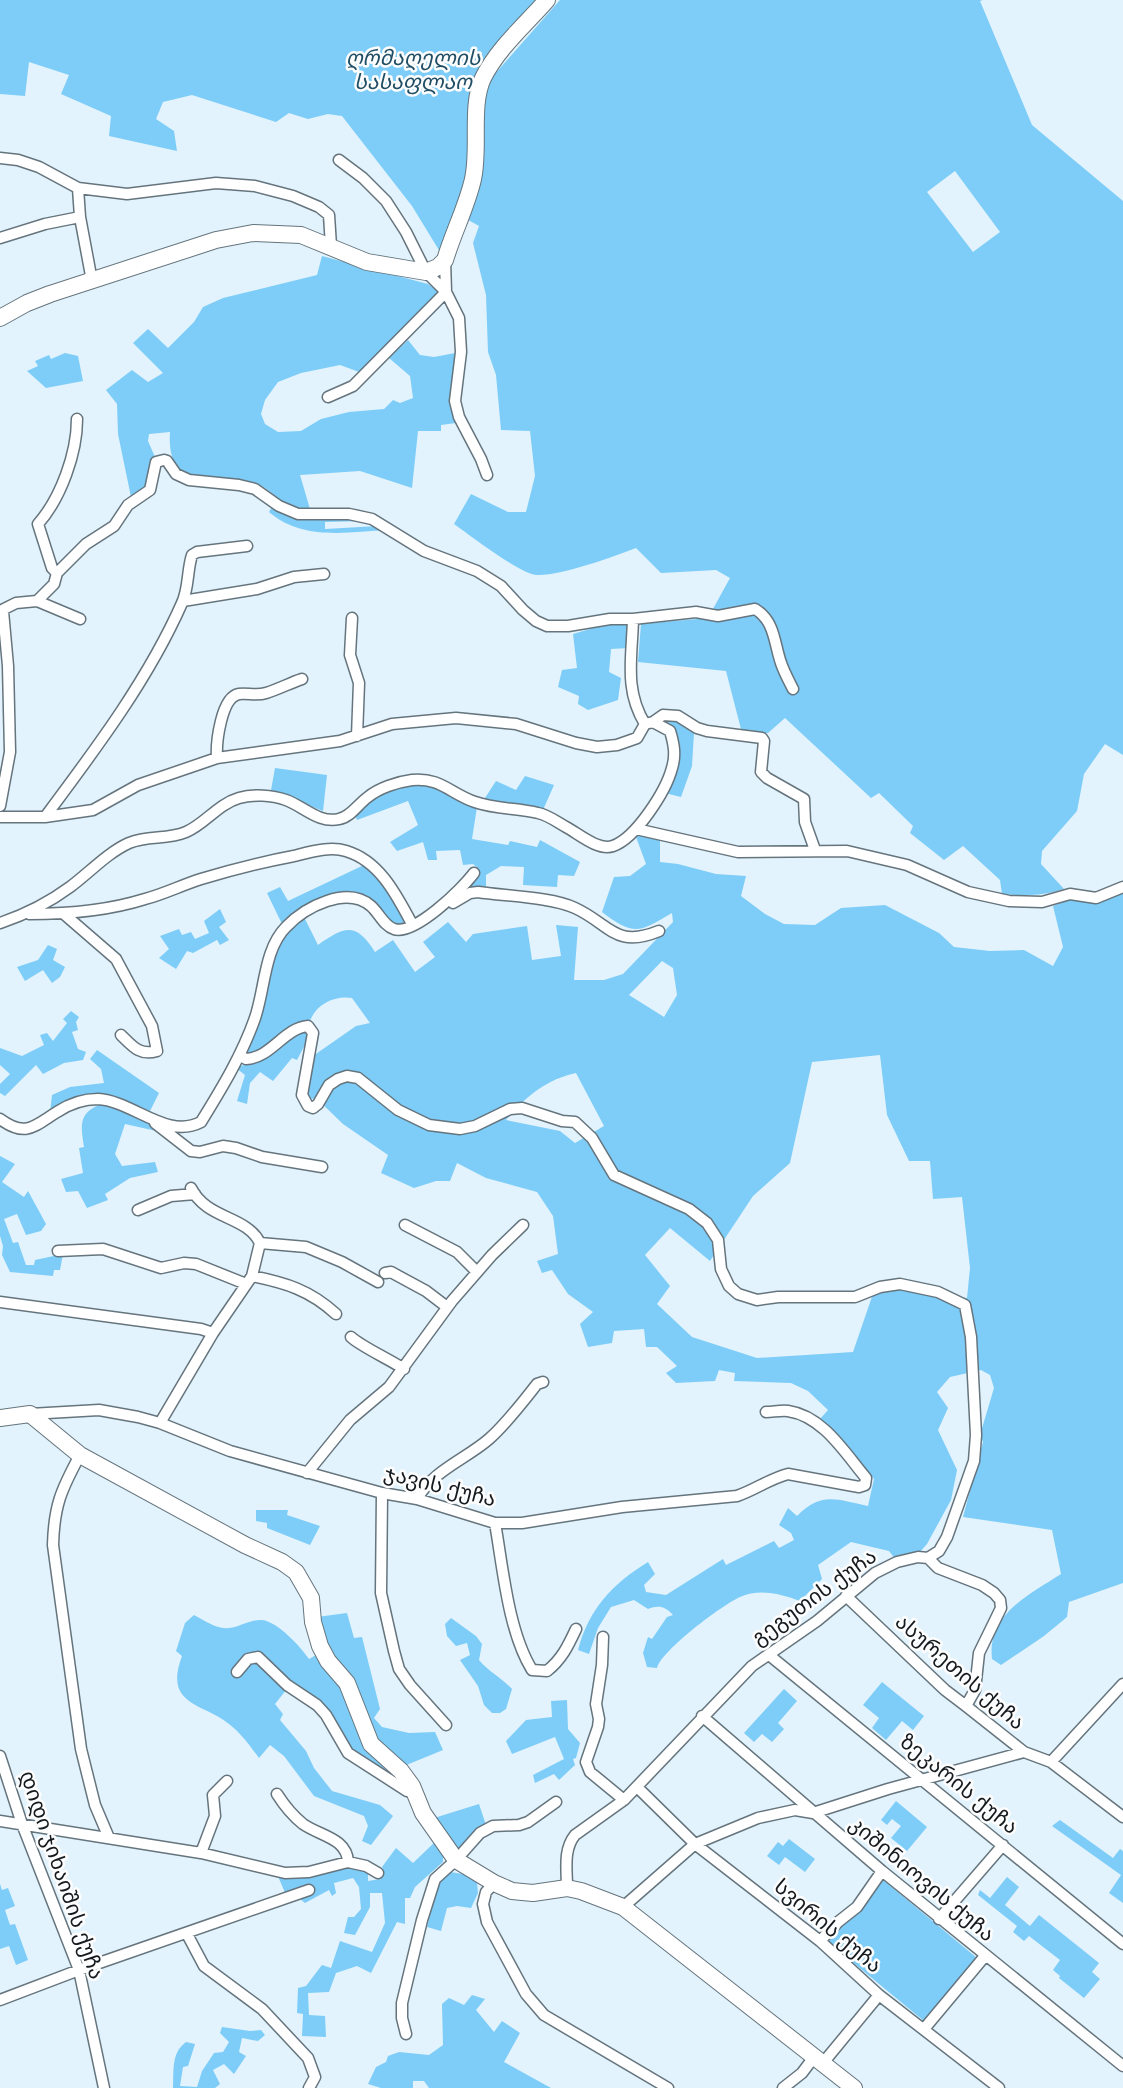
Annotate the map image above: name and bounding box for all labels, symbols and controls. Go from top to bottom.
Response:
park label: ღრმაღელის სასაფლაო [346,44,482,95]
street label: ჯავის ქუჩა [381,1459,499,1512]
street label: გეგუთის ქუჩა [746,1542,882,1651]
street label: ასურეთის ქუჩა [890,1608,1031,1735]
street label: ზეკარის ქუჩა [895,1728,1024,1840]
street label: დიდი ჯიხაიშის ქუჩა [14,1767,111,1983]
street label: კიშინიოვის ქუჩა [844,1810,1001,1947]
street label: სვირის ქუჩა [769,1873,888,1979]

